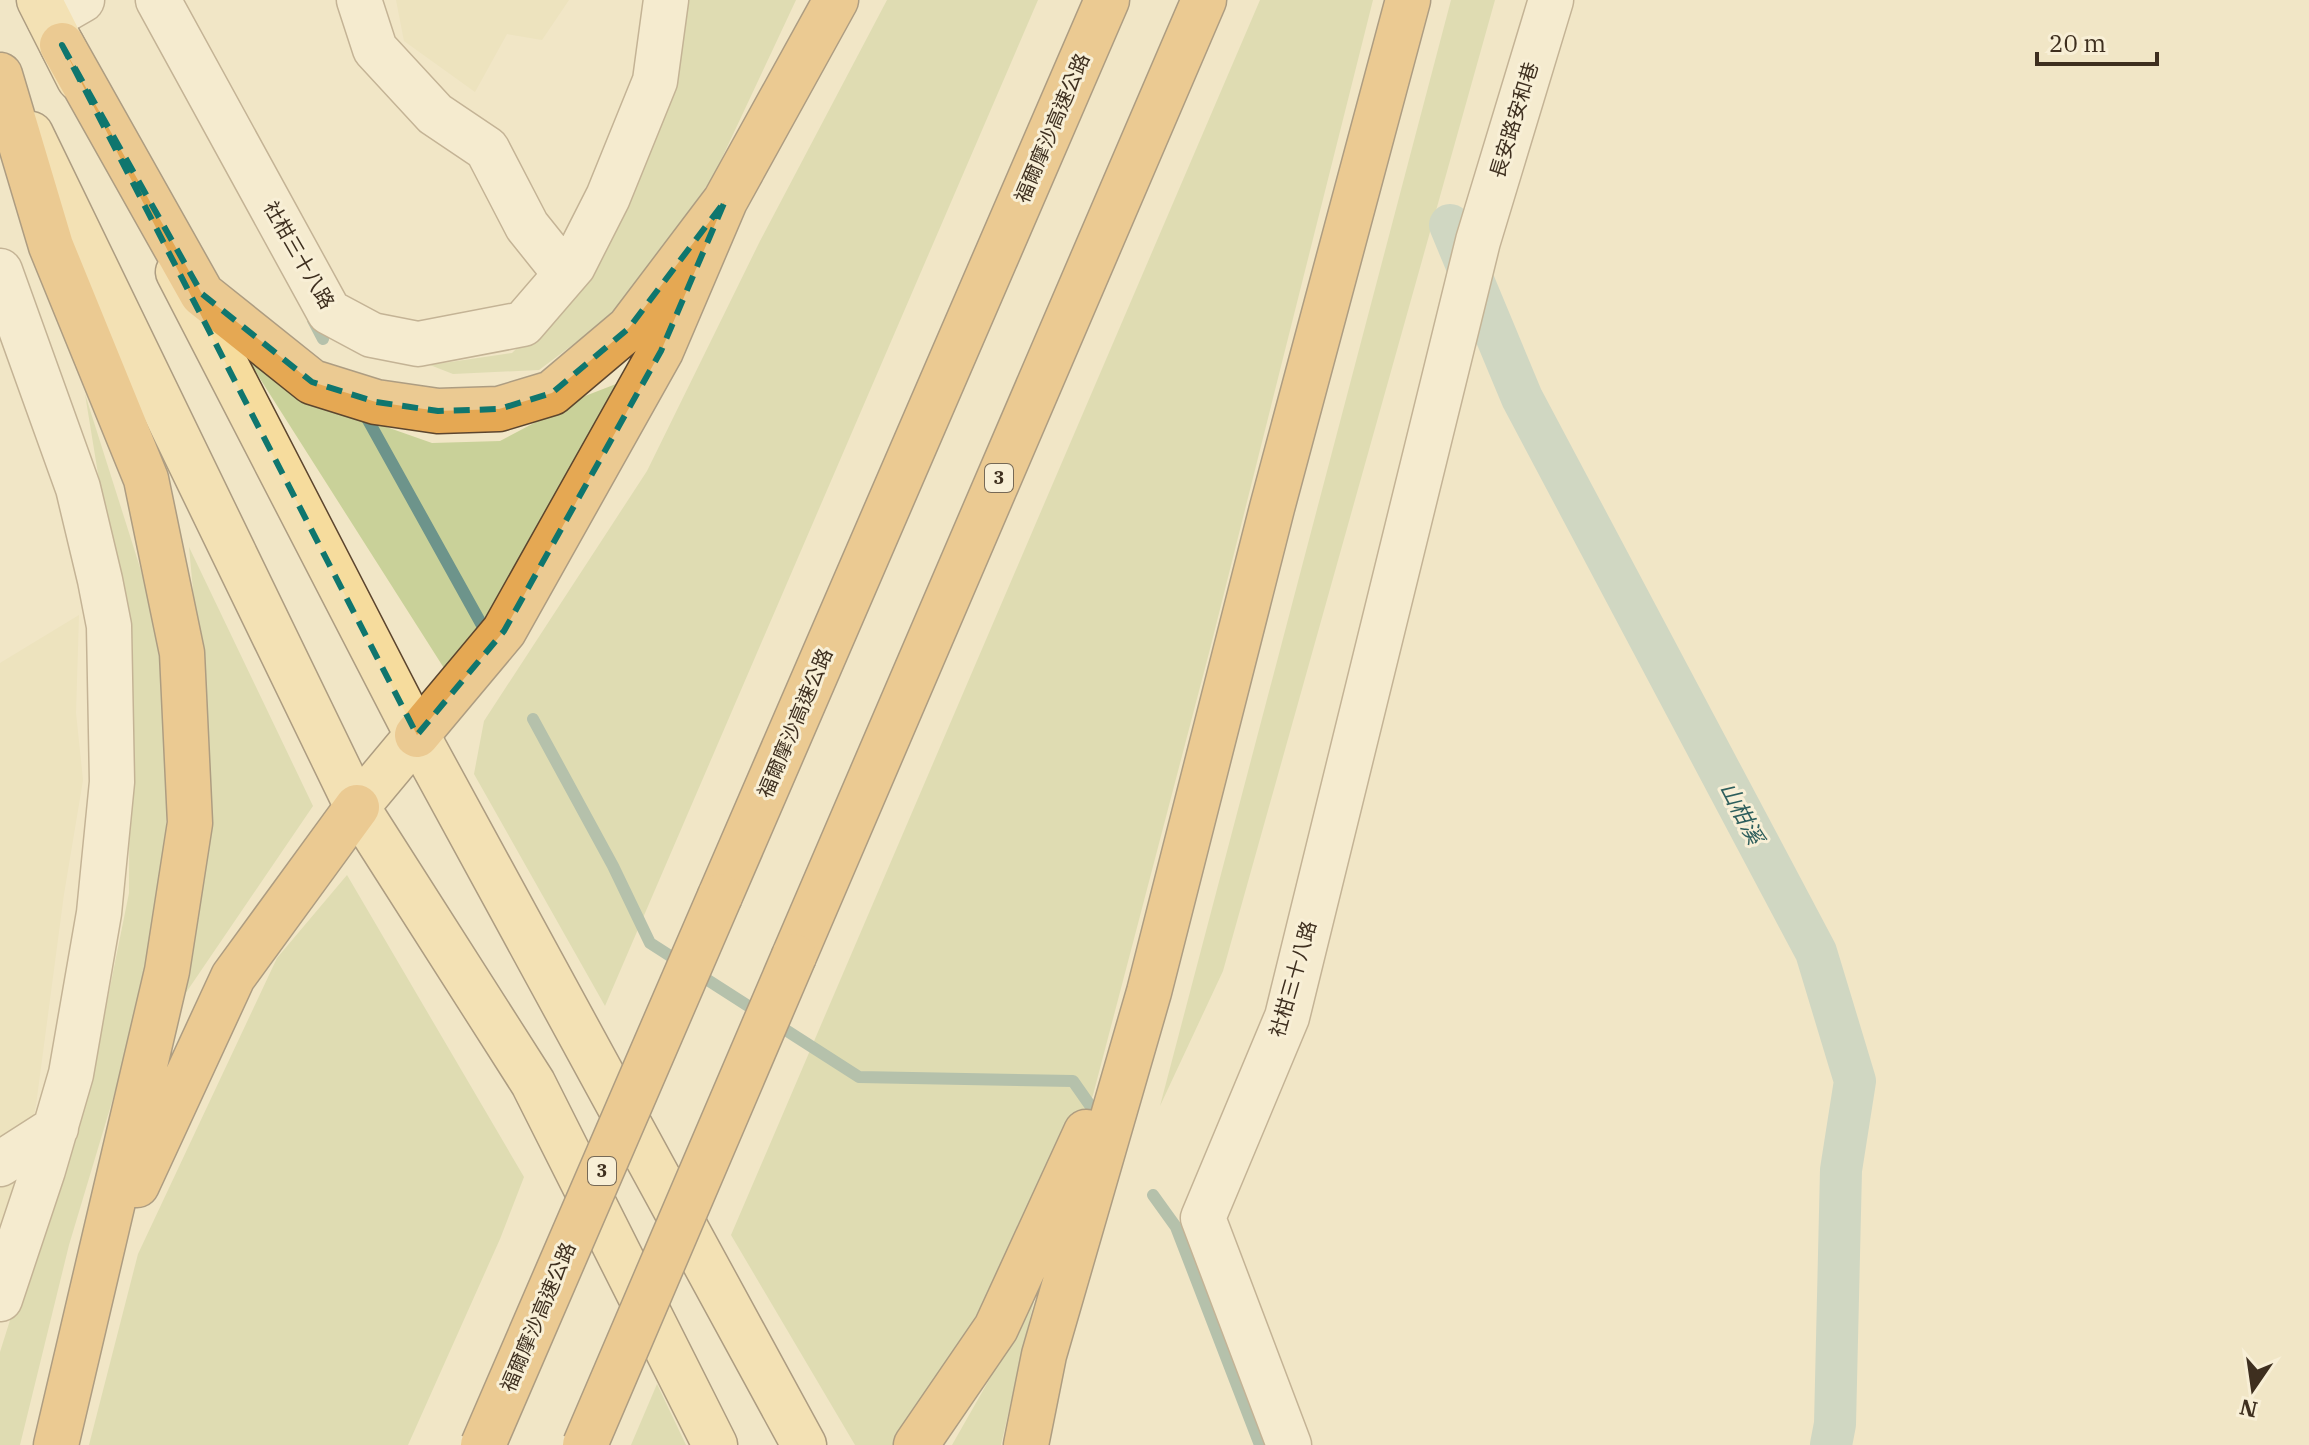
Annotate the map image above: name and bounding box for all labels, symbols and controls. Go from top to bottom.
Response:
scale bar [2037,16,2157,66]
text: 20 m [2049,27,2106,59]
street label: 福爾摩沙高速公路 [1008,49,1095,207]
street label: 長安路安和巷 [1483,59,1544,181]
street label: 社柑三十八路 [258,196,341,313]
road number: 3 [985,464,1013,492]
street label: 福爾摩沙高速公路 [751,644,838,802]
water label: 山柑溪 [1714,777,1772,851]
street label: 社柑三十八路 [1263,917,1322,1040]
road number: 3 [588,1157,616,1185]
street label: 福爾摩沙高速公路 [494,1238,581,1396]
north arrow [2213,1349,2293,1429]
text: N [2237,1393,2260,1425]

